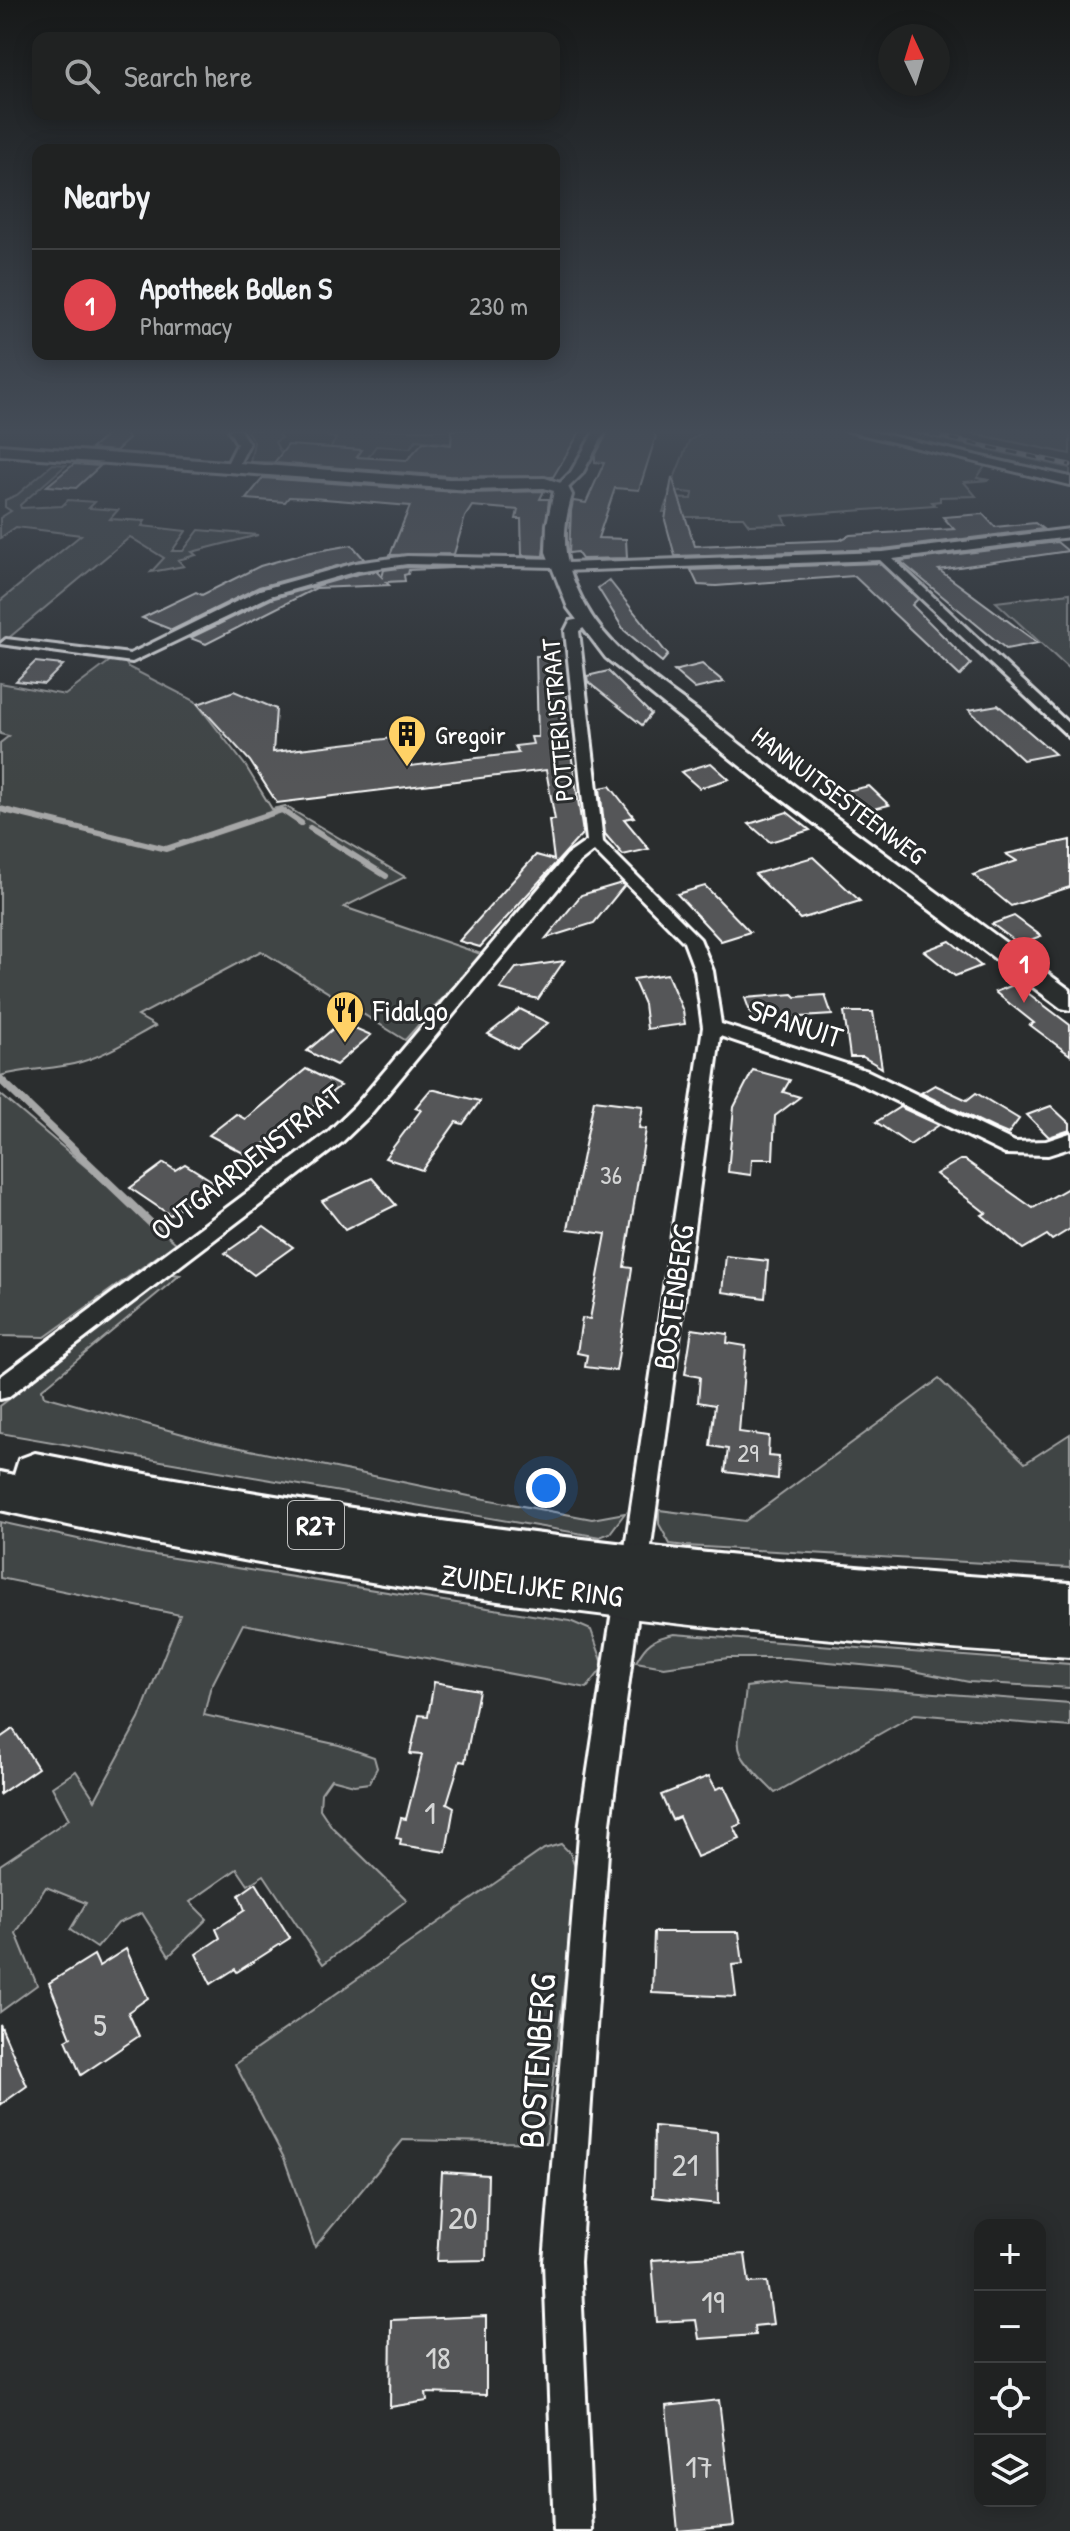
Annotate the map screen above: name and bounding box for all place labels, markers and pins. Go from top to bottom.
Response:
building icon: Gregoir [386,713,428,768]
place label: Gregoir [435,717,506,752]
pin: 1 [998,937,1050,1003]
restaurant icon: Fidalgo [324,989,366,1044]
place label: Fidalgo [372,990,448,1030]

